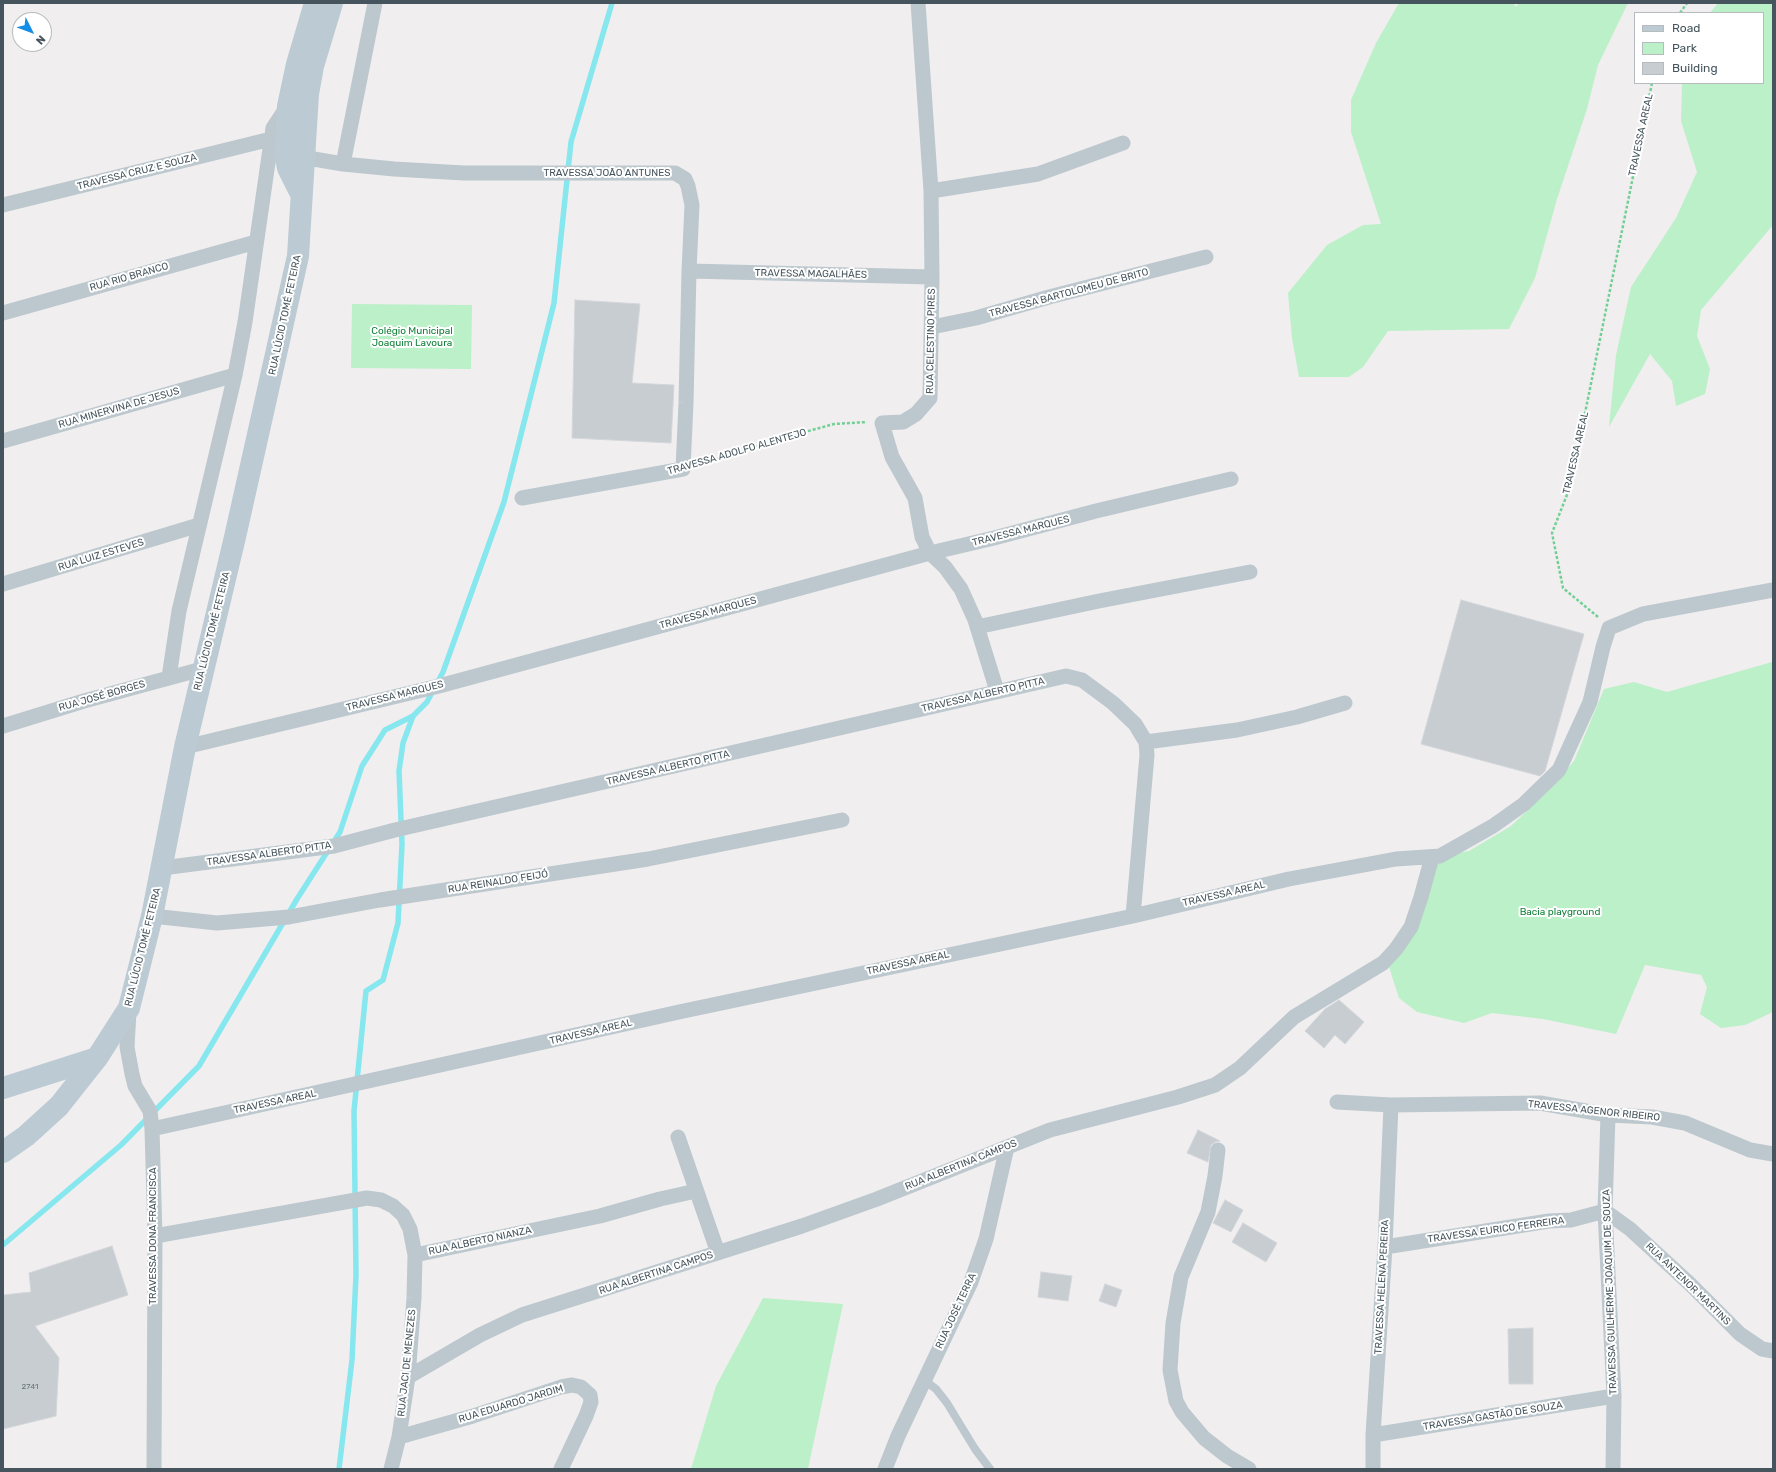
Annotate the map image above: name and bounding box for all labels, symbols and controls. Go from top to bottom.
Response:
north arrow [12,12,52,52]
legend [1634,12,1764,84]
text: Road [1672,21,1700,35]
text: N [33,32,48,47]
text: Park [1672,41,1697,55]
text: Building [1672,61,1718,75]
street label: TRAVESSA AREAL [1626,93,1656,177]
street label: TRAVESSA CRUZ E SOUZA [76,151,198,193]
street label: TRAVESSA JOÃO ANTUNES [543,167,671,179]
street label: RUA LÚCIO TOMÉ FETEIRA [266,254,304,376]
street label: RUA RIO BRANCO [88,260,170,294]
street label: TRAVESSA BARTOLOMEU DE BRITO [988,266,1150,320]
street label: TRAVESSA MAGALHÃES [755,267,867,281]
street label: RUA CELESTINO PIRES [924,288,938,394]
park label: Colégio Municipal Joaquim Lavoura [371,325,453,348]
street label: RUA MINERVINA DE JESUS [57,385,181,431]
street label: TRAVESSA AREAL [1561,411,1591,495]
street label: TRAVESSA ADOLFO ALENTEJO [666,426,808,478]
street label: TRAVESSA MARQUES [971,513,1071,549]
street label: RUA LUIZ ESTEVES [57,536,145,574]
street label: RUA LÚCIO TOMÉ FETEIRA [191,570,233,692]
street label: TRAVESSA MARQUES [658,594,758,632]
street label: TRAVESSA ALBERTO PITTA [920,675,1046,715]
street label: RUA JOSÉ BORGES [57,678,147,714]
street label: TRAVESSA MARQUES [345,678,445,714]
street label: TRAVESSA ALBERTO PITTA [605,748,731,788]
street label: TRAVESSA ALBERTO PITTA [206,839,332,869]
street label: RUA REINALDO FEIJÓ [447,868,549,896]
street label: TRAVESSA AREAL [1182,879,1266,909]
street label: RUA LÚCIO TOMÉ FETEIRA [122,886,164,1008]
park label: Bacia playground [1520,906,1600,918]
street label: TRAVESSA AREAL [866,948,950,978]
street label: TRAVESSA AREAL [549,1017,633,1047]
street label: TRAVESSA AREAL [233,1087,317,1117]
street label: TRAVESSA AGENOR RIBEIRO [1527,1098,1661,1124]
street label: RUA ALBERTINA CAMPOS [903,1137,1019,1193]
street label: TRAVESSA DONA FRANCISCA [147,1167,159,1305]
street label: TRAVESSA GUILHERME JOAQUIM DE SOUZA [1600,1189,1620,1395]
street label: TRAVESSA EURICO FERREIRA [1427,1214,1565,1246]
street label: TRAVESSA HELENA PEREIRA [1372,1219,1392,1355]
street label: RUA ALBERTO NIANZA [427,1224,533,1258]
street label: RUA ANTENOR MARTINS [1643,1240,1733,1328]
street label: RUA ALBERTINA CAMPOS [597,1249,715,1297]
street label: RUA JOSÉ TERRA [933,1271,979,1351]
street label: RUA JACI DE MENEZES [395,1309,419,1417]
house number: 2741 [22,1382,38,1392]
street label: RUA EDUARDO JARDIM [457,1382,565,1426]
street label: TRAVESSA GASTÃO DE SOUZA [1422,1399,1564,1433]

